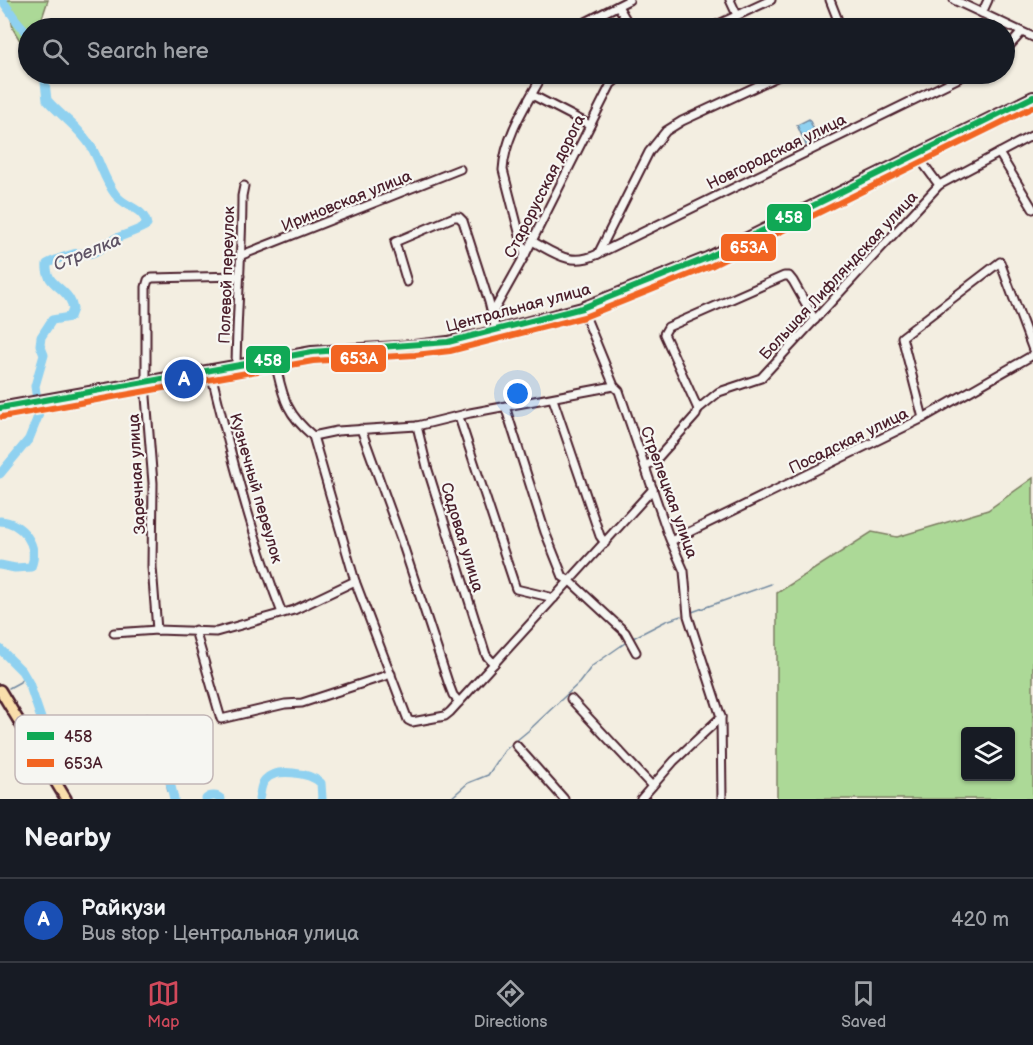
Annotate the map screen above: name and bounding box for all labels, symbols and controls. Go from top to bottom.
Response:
search box [18,18,1015,84]
icon: search [39,35,72,68]
text: Search here [87,38,209,65]
street label: Новгородская улица [704,110,850,194]
street label: Старорусская дорога [501,111,590,262]
street label: Ириновская улица [279,166,415,236]
street label: Большая Лифляндская улица [756,187,923,364]
line badge: 458 [766,203,812,232]
street label: Полевой переулок [216,205,239,344]
text: 458 [775,209,803,228]
water label: Стрелка [50,229,124,276]
line badge: 653А [720,233,777,262]
text: 653А [730,239,769,258]
street label: Центральная улица [444,280,593,337]
line badge: 653А [330,344,387,373]
line badge: 458 [245,345,291,374]
text: 653А [340,350,379,369]
text: 458 [254,352,282,371]
pin: A [164,356,204,401]
your location [503,379,532,408]
street label: Посадская улица [786,404,912,478]
street label: Кузнечный переулок [225,411,286,566]
street label: Заречная улица [125,412,150,535]
street label: Стрелецкая улица [636,424,701,561]
street label: Садовая улица [436,480,487,595]
legend [15,715,213,784]
map controls [961,727,1015,781]
button: layers [961,727,1015,781]
text: 458 [64,728,92,747]
text: 653А [64,755,103,774]
text: Nearby [24,823,111,854]
text: Райкузи [81,895,166,922]
text: A [37,908,50,932]
text: 420 m [951,908,1009,932]
text: Bus stop · Центральная улица [81,922,359,946]
tab: Map [147,977,180,1032]
tab: Directions [474,977,547,1032]
tab: Saved [841,977,886,1032]

